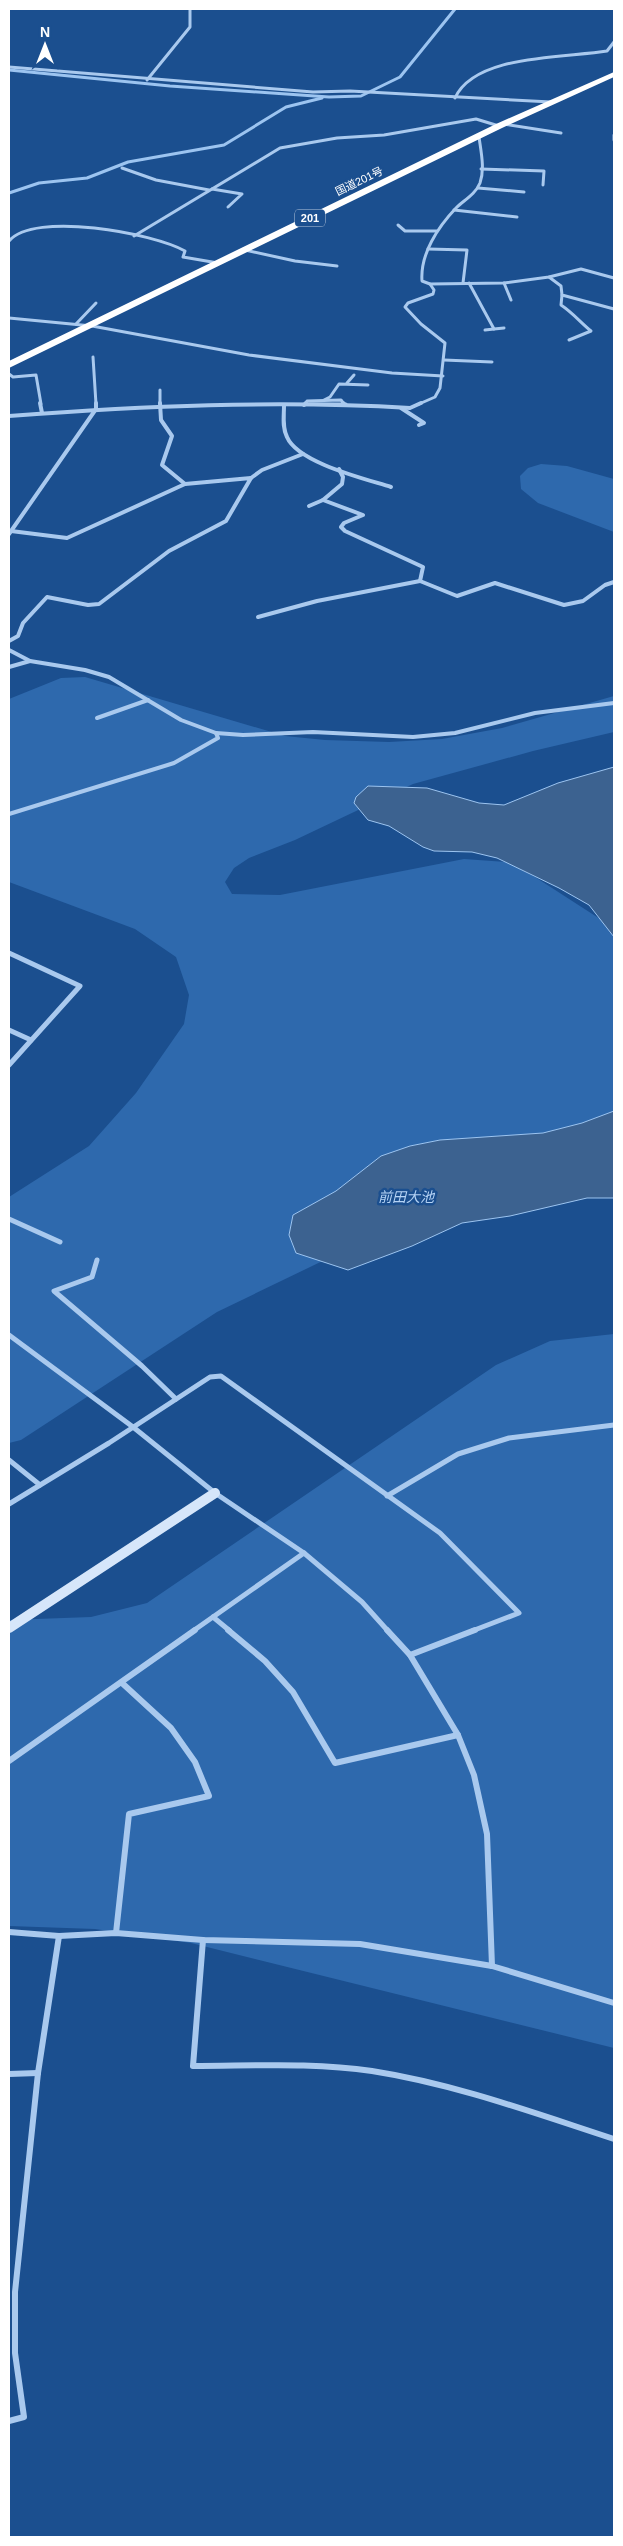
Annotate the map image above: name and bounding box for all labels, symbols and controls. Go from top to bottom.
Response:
north arrow [20,20,70,70]
text: N [40,24,50,40]
street label: 国道201号 [333,164,385,198]
road number: 201 [295,210,325,227]
water label: 前田大池 [378,1189,436,1205]

